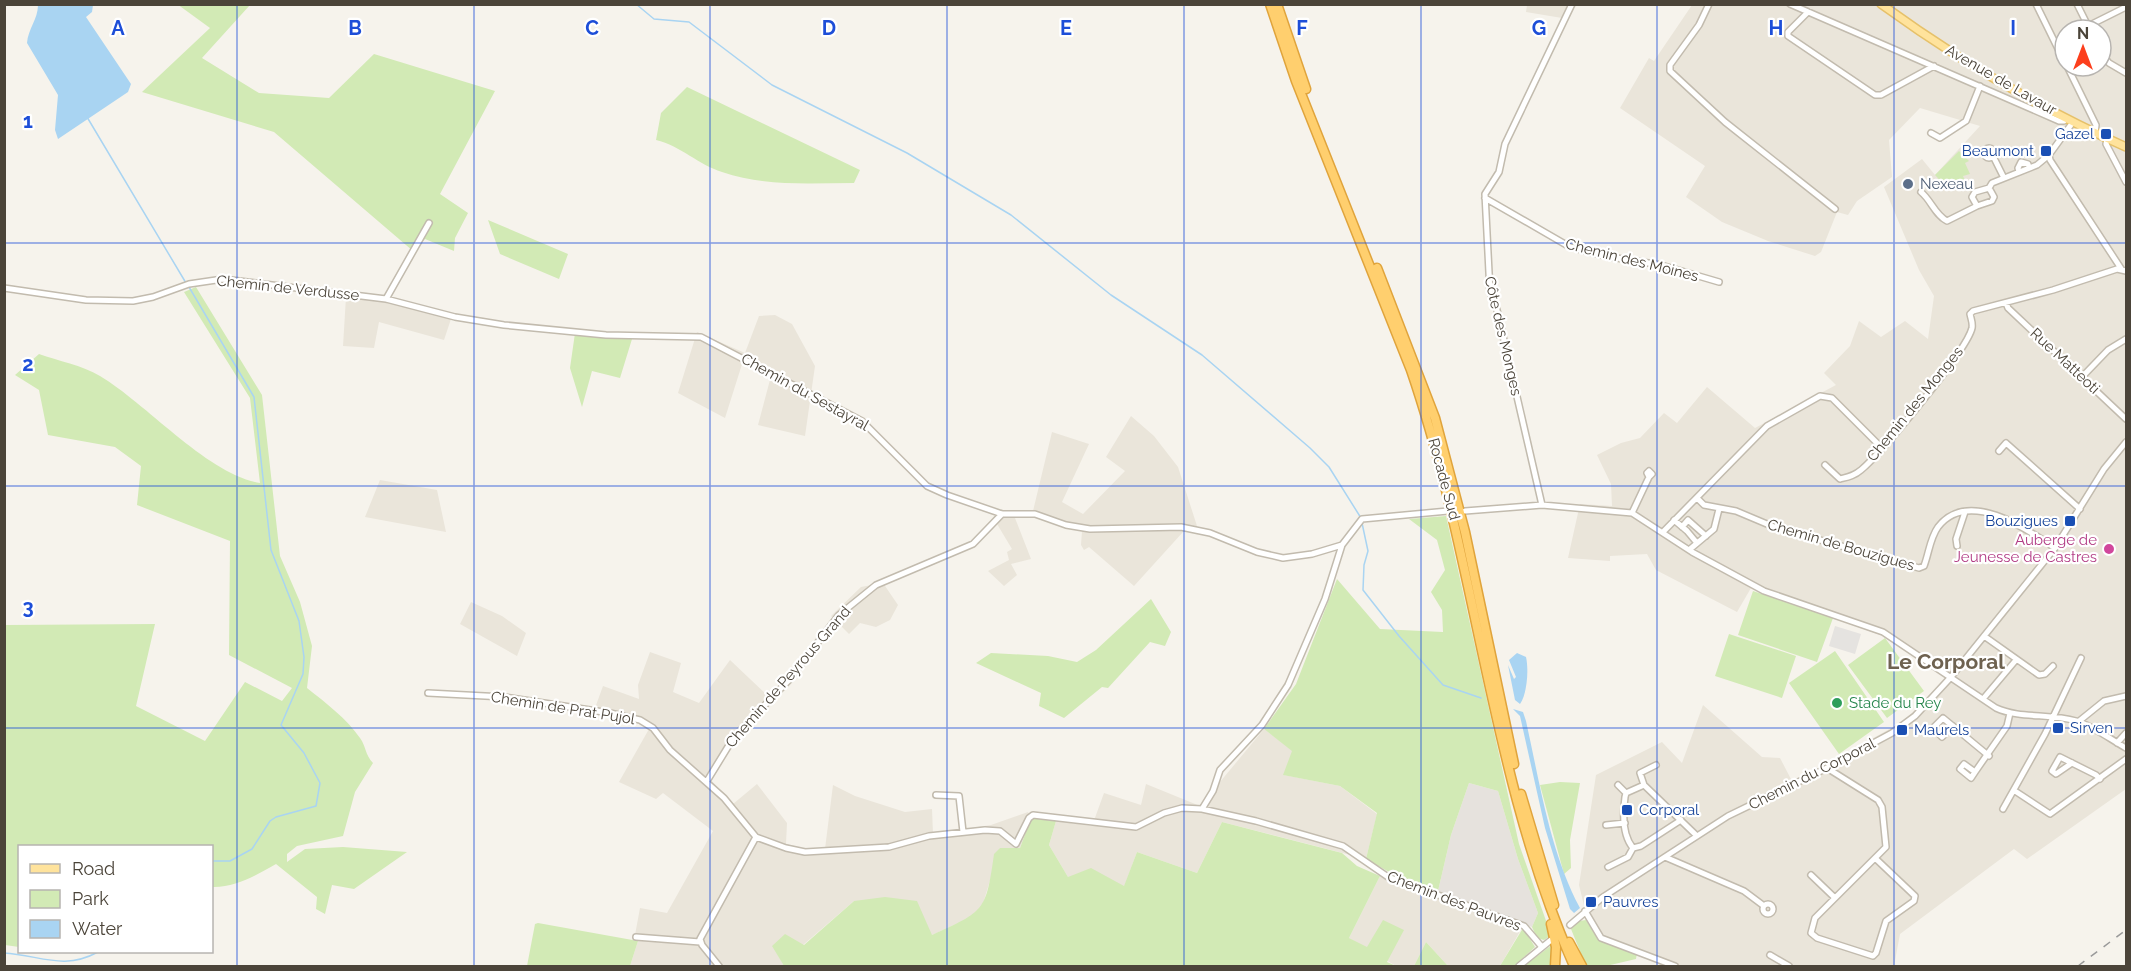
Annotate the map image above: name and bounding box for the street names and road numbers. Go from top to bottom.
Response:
street label: Avenue de Lavaur [1942,41,2060,119]
street label: Chemin des Moines [1564,235,1700,285]
street label: Chemin de Verdusse [216,272,360,304]
street label: Côte des Monges [1481,275,1525,397]
street label: Rue Matteoti [2027,324,2103,398]
street label: Chemin des Monges [1863,343,1967,465]
street label: Chemin du Sestayral [738,349,873,435]
street label: Rocade Sud [1424,436,1464,522]
street label: Chemin de Bouzigues [1765,515,1917,575]
street label: Chemin de Peyrous Grand [722,603,854,751]
street label: Chemin de Prat Pujol [490,688,637,728]
street label: Chemin du Corporal [1746,734,1879,814]
street label: Chemin des Pauvres [1384,867,1524,935]

